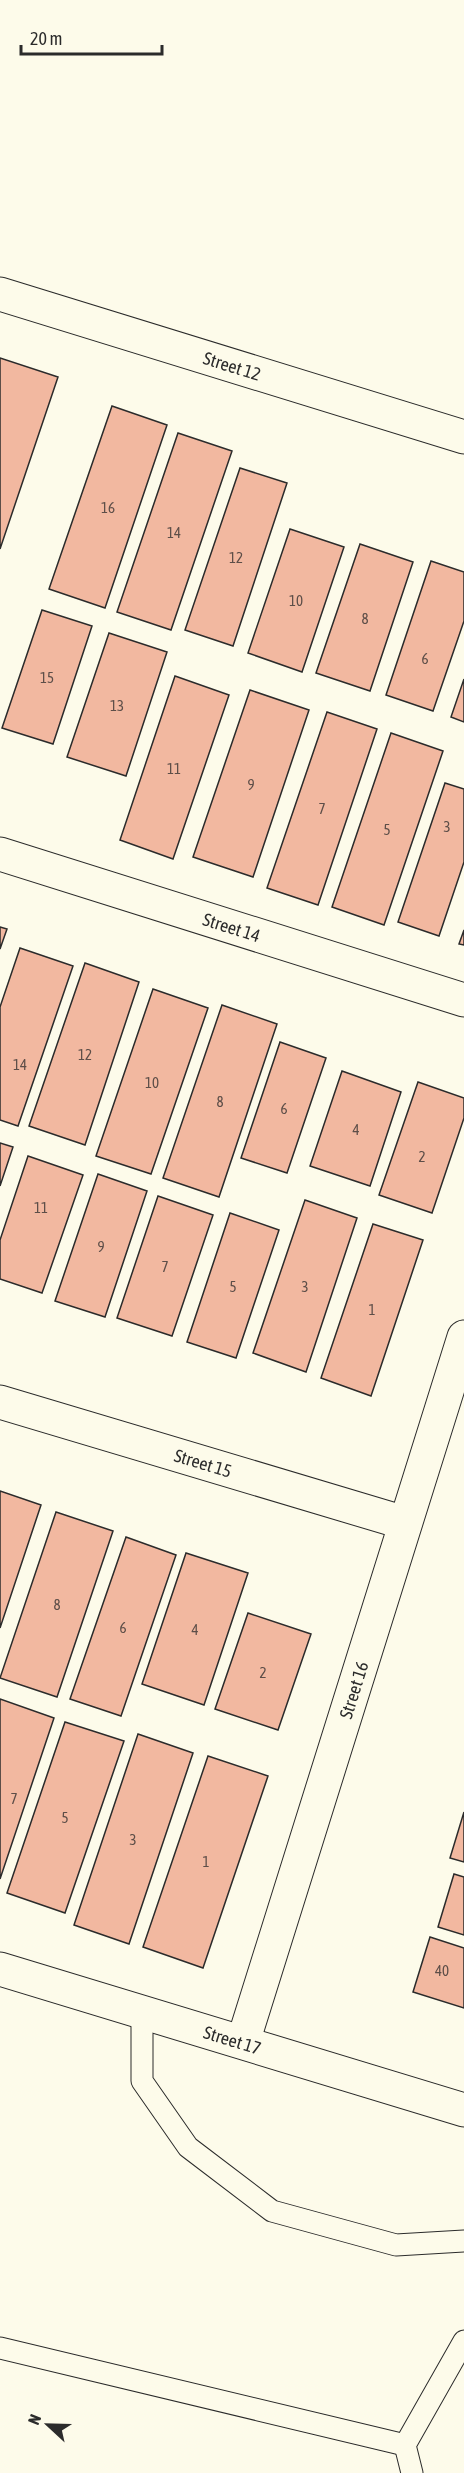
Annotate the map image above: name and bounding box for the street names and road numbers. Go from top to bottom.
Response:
street label: Street 12 [201,347,263,384]
street label: Street 14 [201,908,263,946]
street label: Street 15 [172,1444,234,1481]
street label: Street 16 [335,1659,372,1721]
street label: Street 17 [201,2021,264,2058]

